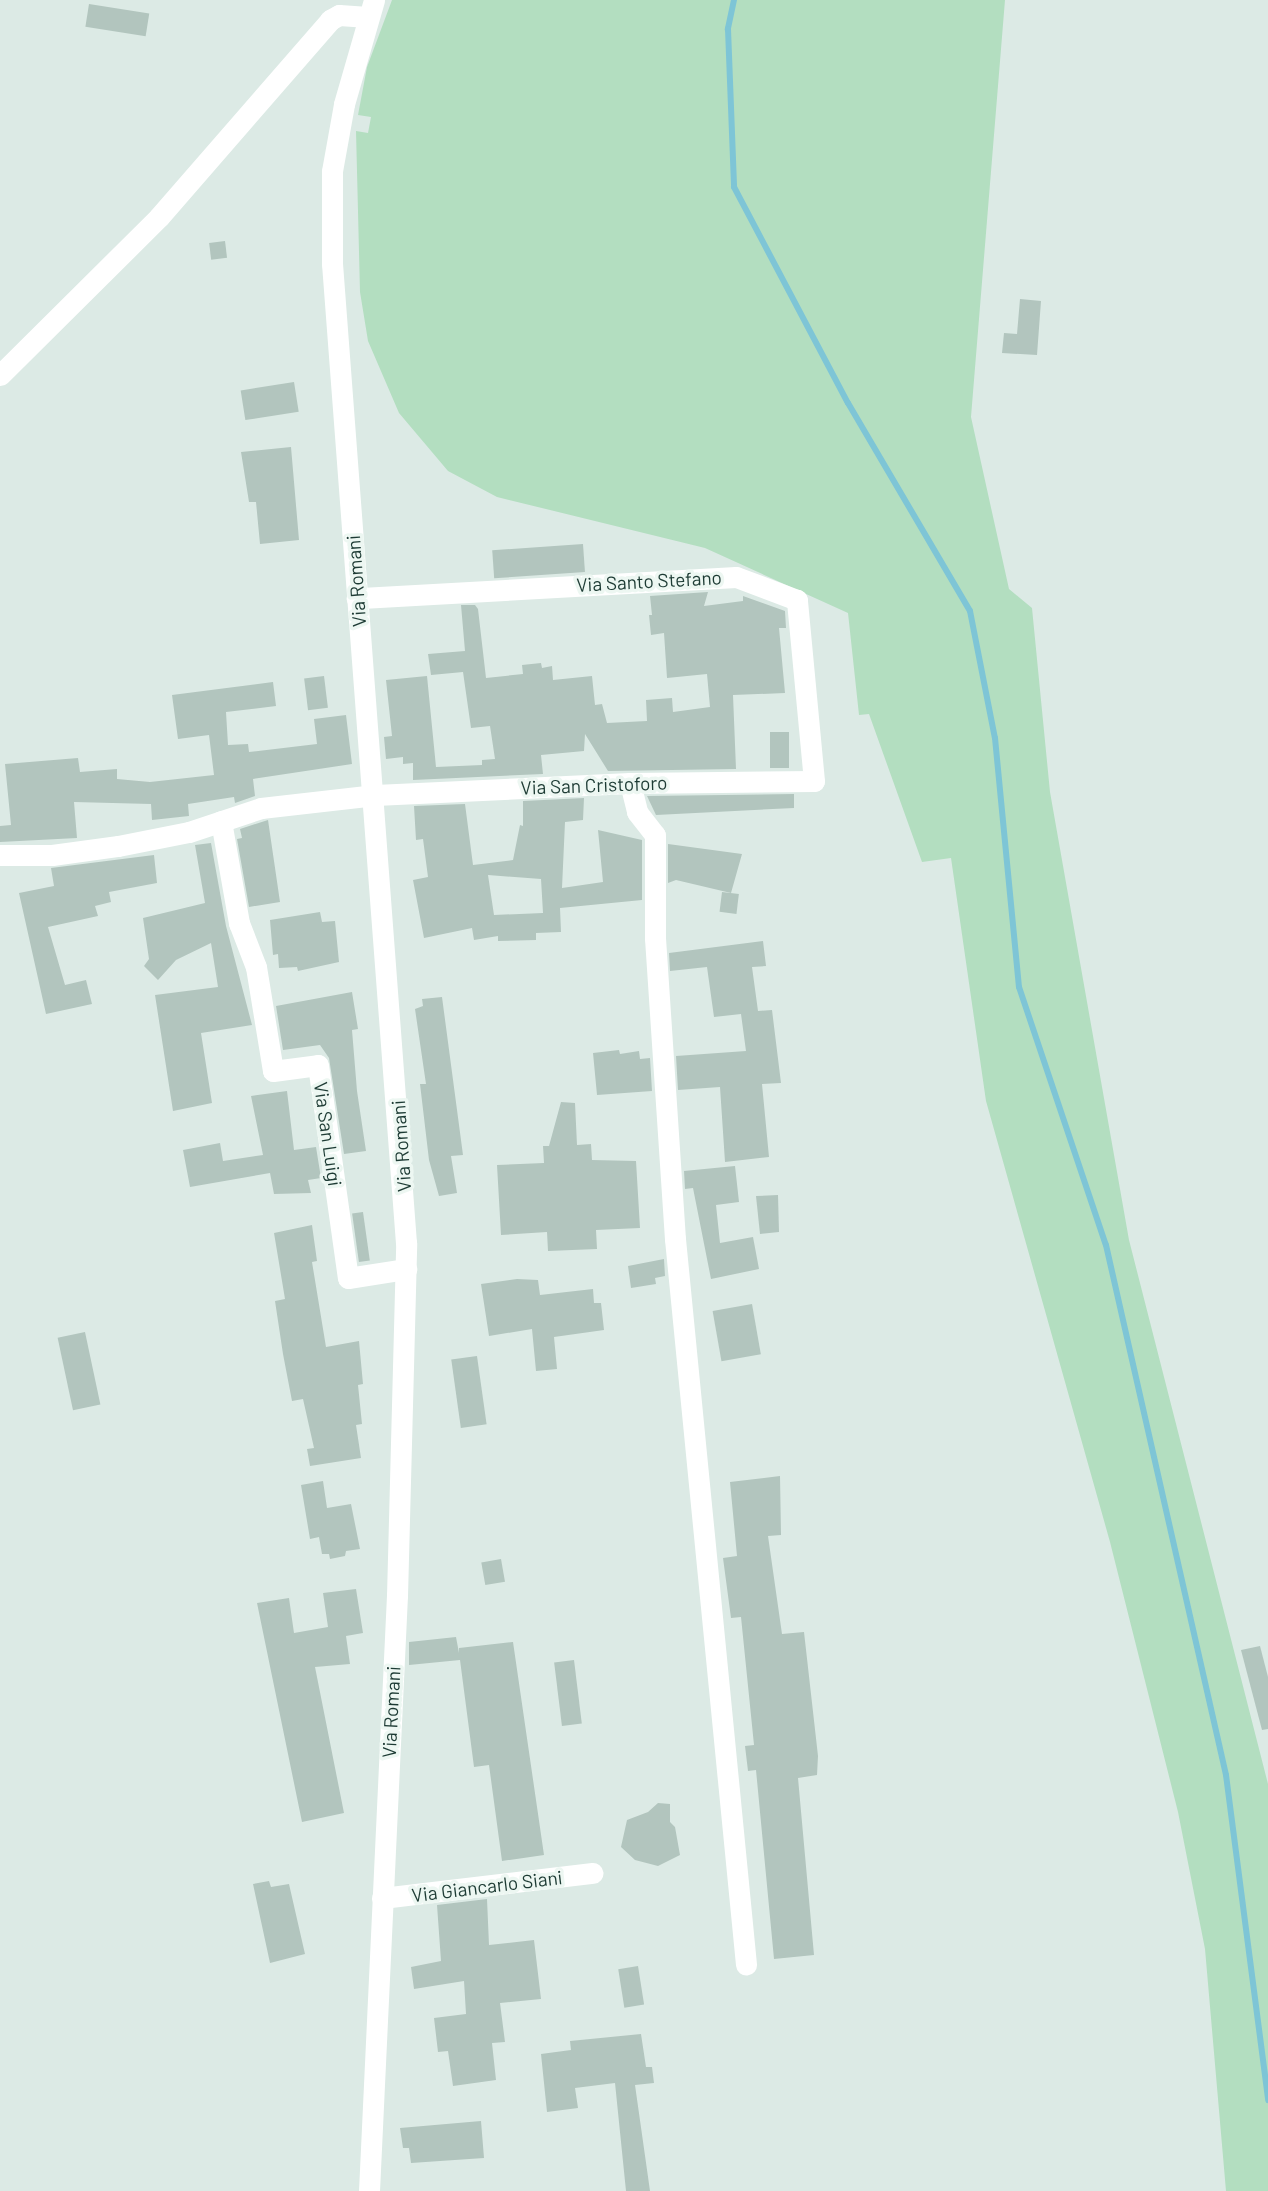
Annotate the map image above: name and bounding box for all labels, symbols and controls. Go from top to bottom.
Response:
street label: Via Romani [341,534,371,628]
street label: Via Santo Stefano [576,566,722,596]
street label: Via San Cristoforo [520,771,668,799]
street label: Via San Luigi [309,1080,347,1188]
street label: Via Romani [386,1099,416,1193]
street label: Via Romani [377,1665,405,1759]
street label: Via Giancarlo Siani [410,1865,564,1907]

